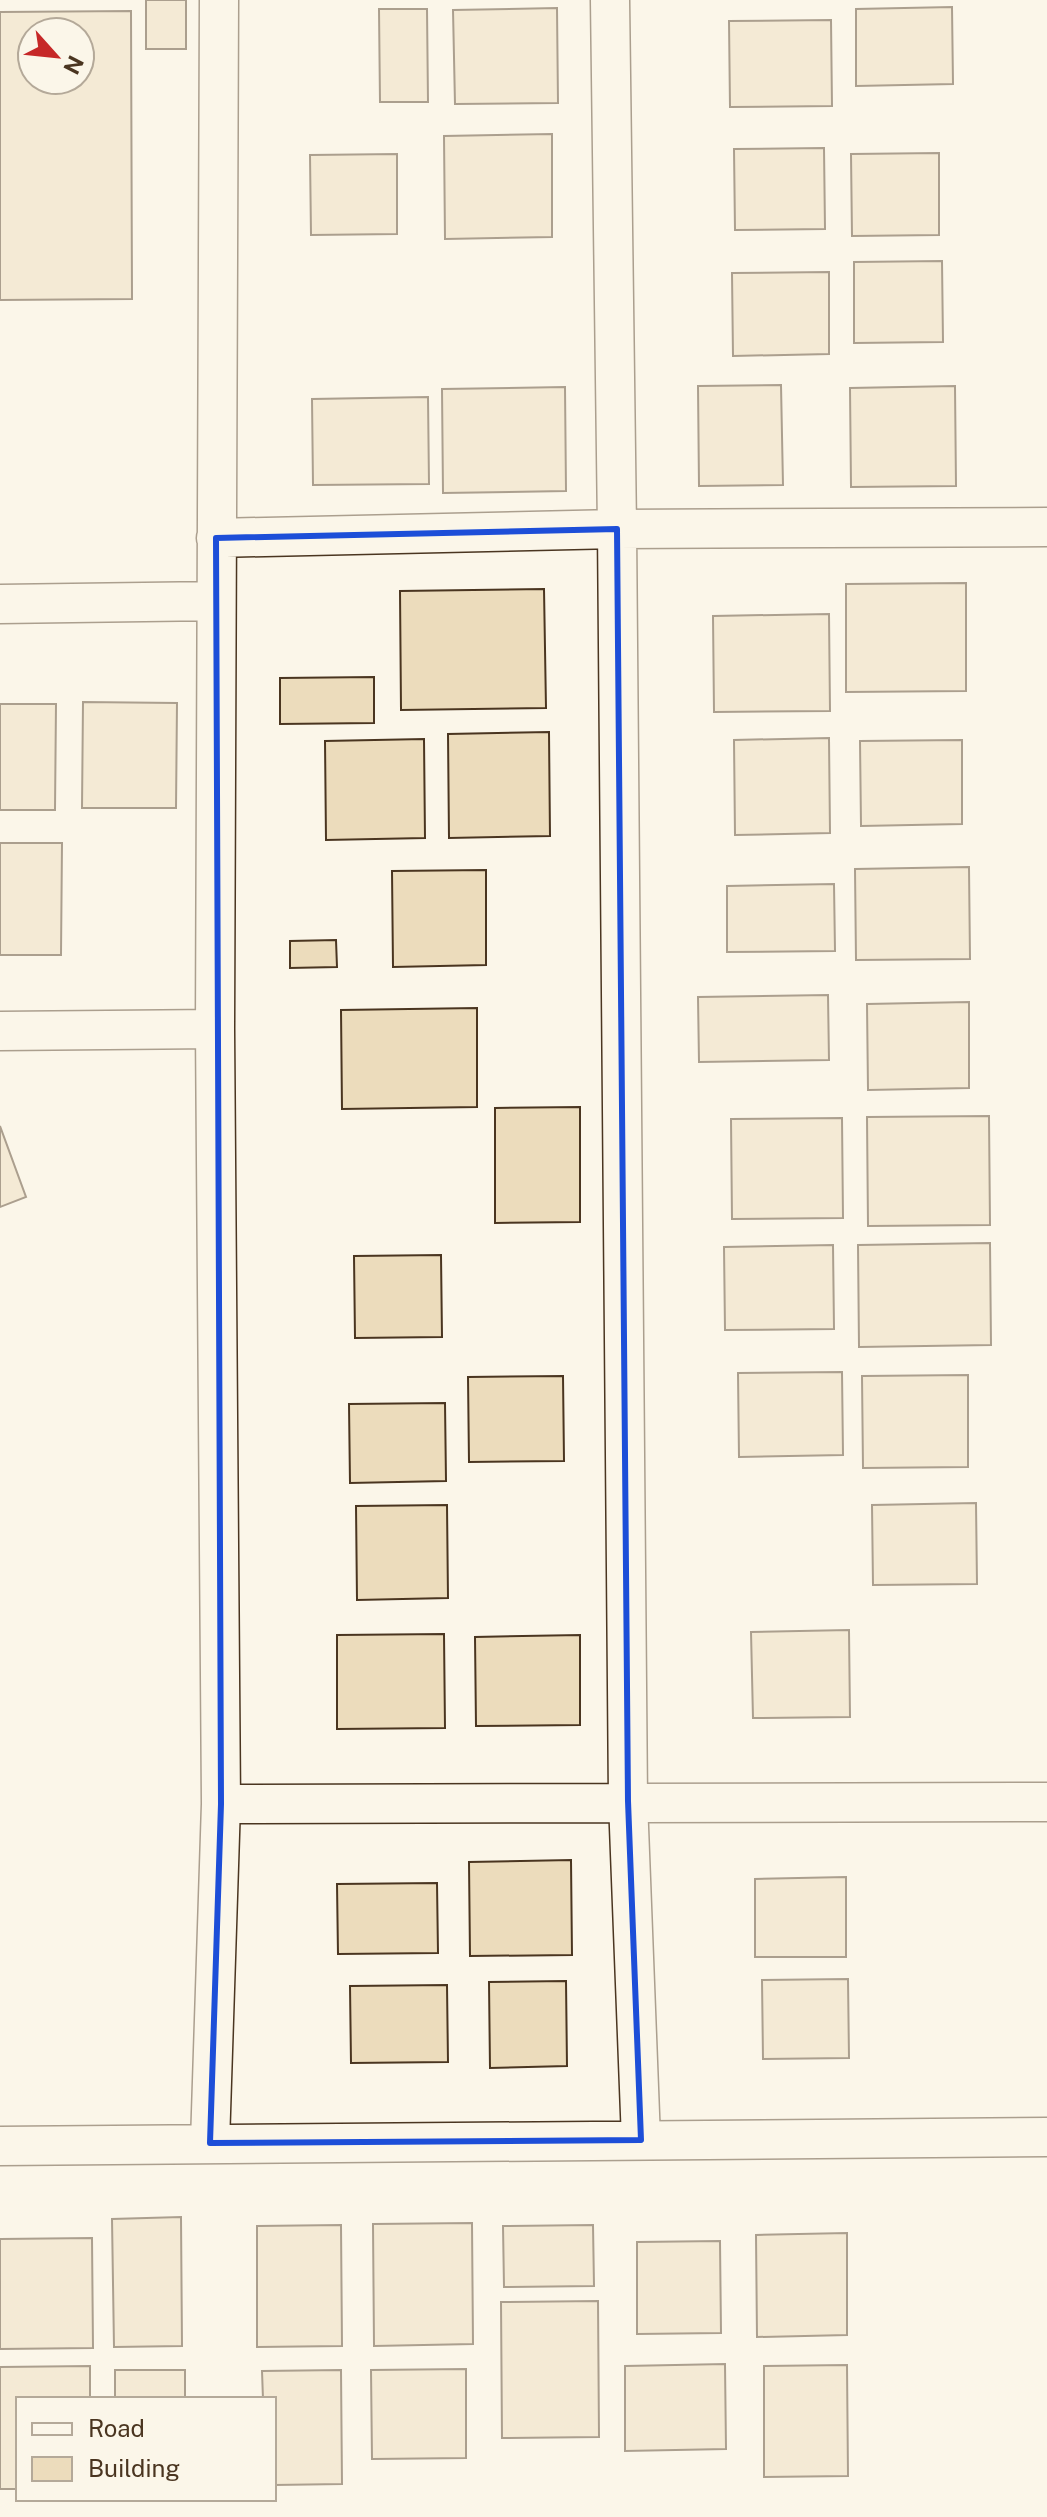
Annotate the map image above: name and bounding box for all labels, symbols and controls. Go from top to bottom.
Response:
north arrow [16,16,96,96]
text: N [58,52,89,79]
legend [16,2397,276,2501]
text: Road [88,2414,145,2442]
text: Building [88,2454,180,2482]

